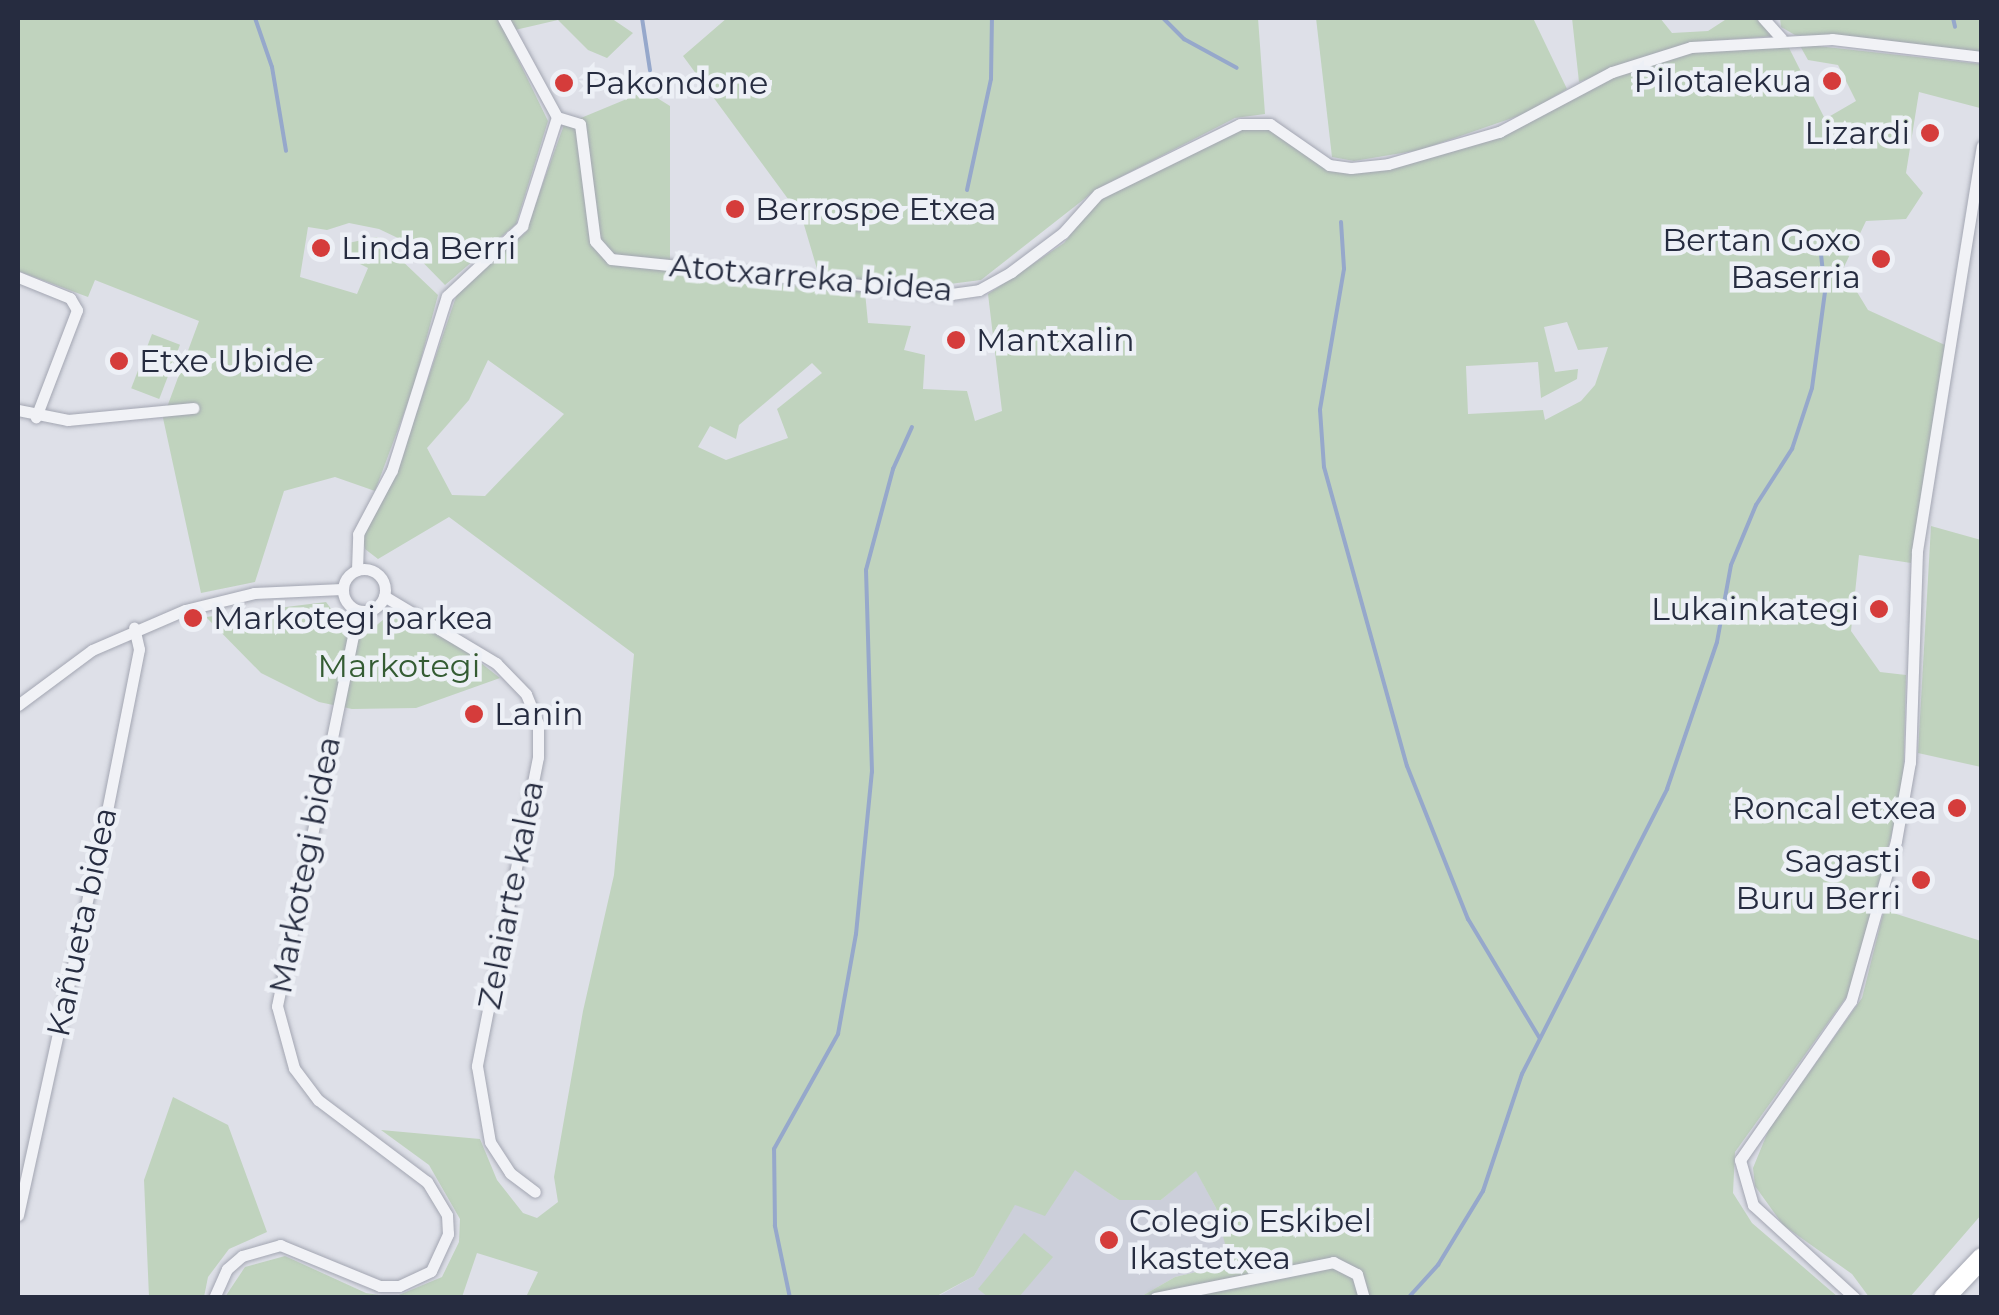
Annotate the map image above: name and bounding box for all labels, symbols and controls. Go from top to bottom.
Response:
place label: Pilotalekua [1633,62,1812,100]
place label: Pakondone [584,64,768,102]
marker: Pilotalekua [1821,70,1843,92]
marker: Pakondone [553,72,575,94]
place label: Lizardi [1805,114,1910,152]
marker: Lizardi [1919,122,1941,144]
place label: Berrospe Etxea [755,190,997,228]
marker: Berrospe Etxea [724,198,746,220]
place label: Bertan Goxo Baserria [1662,222,1861,297]
place label: Linda Berri [341,229,516,267]
marker: Linda Berri [310,237,332,259]
street label: Atotxarreka bidea [668,246,954,310]
marker: Bertan Goxo Baserria [1870,248,1892,270]
place label: Mantxalin [976,321,1135,359]
marker: Mantxalin [945,329,967,351]
place label: Etxe Ubide [139,342,314,380]
marker: Etxe Ubide [108,350,130,372]
place label: Lukainkategi [1651,590,1859,628]
marker: Lukainkategi [1868,598,1890,620]
place label: Markotegi parkea [213,599,493,637]
marker: Markotegi parkea [182,607,204,629]
park label: Markotegi [318,647,480,685]
place label: Lanin [494,695,584,733]
marker: Lanin [463,703,485,725]
street label: Markotegi bidea [261,733,349,997]
street label: Zelaiarte kalea [470,777,552,1013]
place label: Roncal etxea [1732,789,1937,827]
marker: Roncal etxea [1946,797,1968,819]
street label: Kañueta bidea [39,804,125,1040]
place label: Sagasti Buru Berri [1735,843,1901,918]
marker: Sagasti Buru Berri [1910,869,1932,891]
place label: Colegio Eskibel Ikastetxea [1129,1203,1372,1278]
marker: Colegio Eskibel Ikastetxea [1098,1229,1120,1251]

